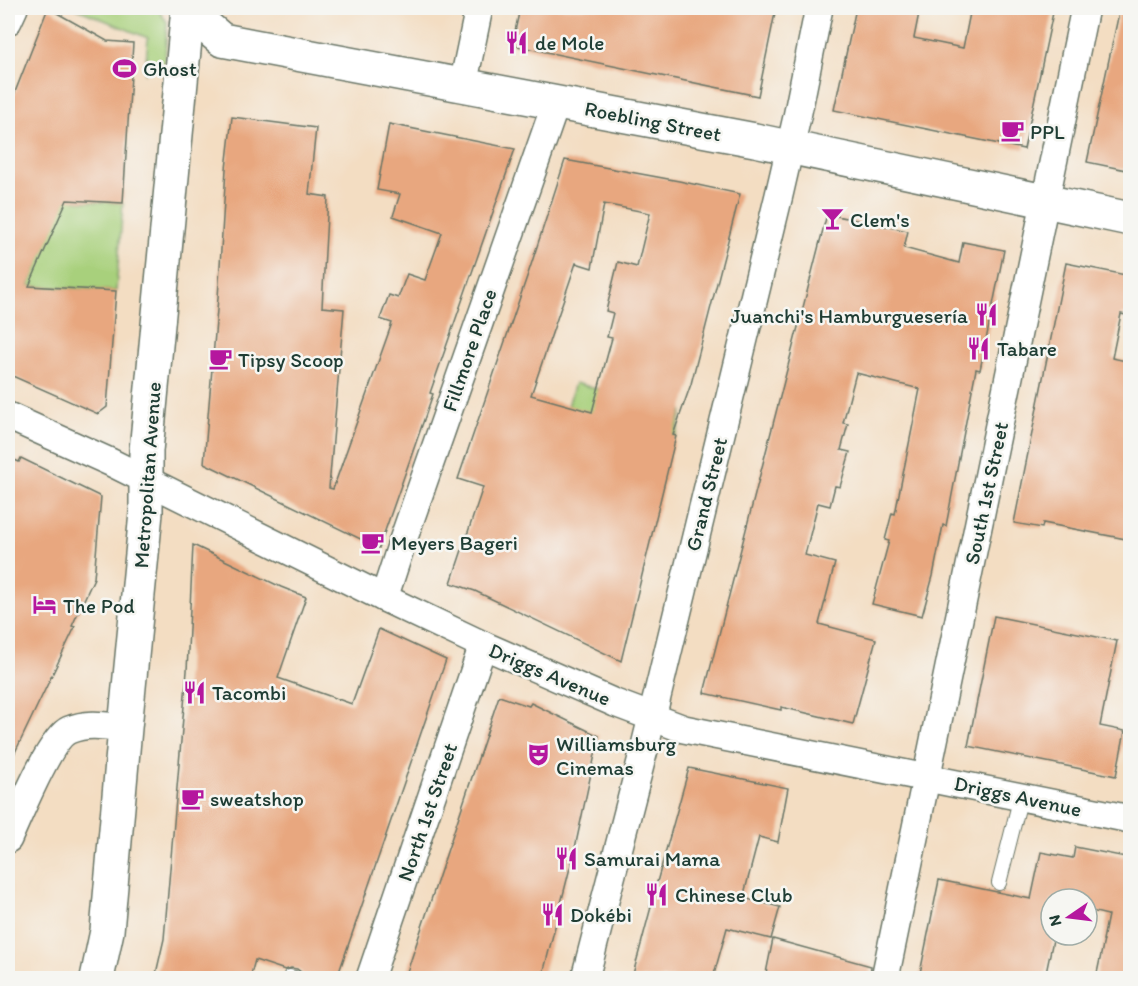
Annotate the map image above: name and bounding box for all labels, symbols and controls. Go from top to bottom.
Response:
restaurant icon: de Mole [504,29,530,55]
place label: de Mole [535,30,604,55]
sports icon: Ghost [112,55,138,81]
place label: Ghost [143,56,197,81]
street label: Roebling Street [582,95,724,147]
cafe icon: PPL [999,118,1025,144]
place label: PPL [1030,119,1065,144]
bar icon: Clem's [819,206,845,232]
place label: Clem's [850,207,910,232]
street label: Fillmore Place [436,285,502,415]
restaurant icon: Juanchi's Hamburguesería [973,302,999,328]
place label: Juanchi's Hamburguesería [730,303,968,328]
restaurant icon: Tabare [966,335,992,361]
place label: Tabare [997,336,1057,361]
cafe icon: Tipsy Scoop [207,346,233,372]
place label: Tipsy Scoop [238,347,344,372]
street label: Metropolitan Avenue [128,381,166,569]
street label: South 1st Street [959,419,1013,567]
street label: Grand Street [680,434,732,554]
cafe icon: Meyers Bageri [360,529,386,555]
place label: Meyers Bageri [391,530,518,555]
hotel icon: The Pod [32,592,58,618]
place label: The Pod [63,593,135,618]
street label: Driggs Avenue [485,637,615,711]
restaurant icon: Tacombi [181,679,207,705]
place label: Tacombi [212,680,286,705]
place label: Williamsburg Cinemas [556,731,676,780]
street label: North 1st Street [392,739,462,884]
theatre icon: Williamsburg Cinemas [525,742,551,768]
street label: Driggs Avenue [952,770,1084,822]
cafe icon: sweatshop [179,785,205,811]
place label: sweatshop [210,786,304,811]
restaurant icon: Samurai Mama [553,845,579,871]
place label: Samurai Mama [584,846,720,871]
restaurant icon: Chinese Club [644,881,670,907]
place label: Chinese Club [675,882,793,907]
north arrow [1039,887,1099,947]
restaurant icon: Dokébi [539,901,565,927]
place label: Dokébi [570,902,632,927]
text: N [1044,913,1065,928]

